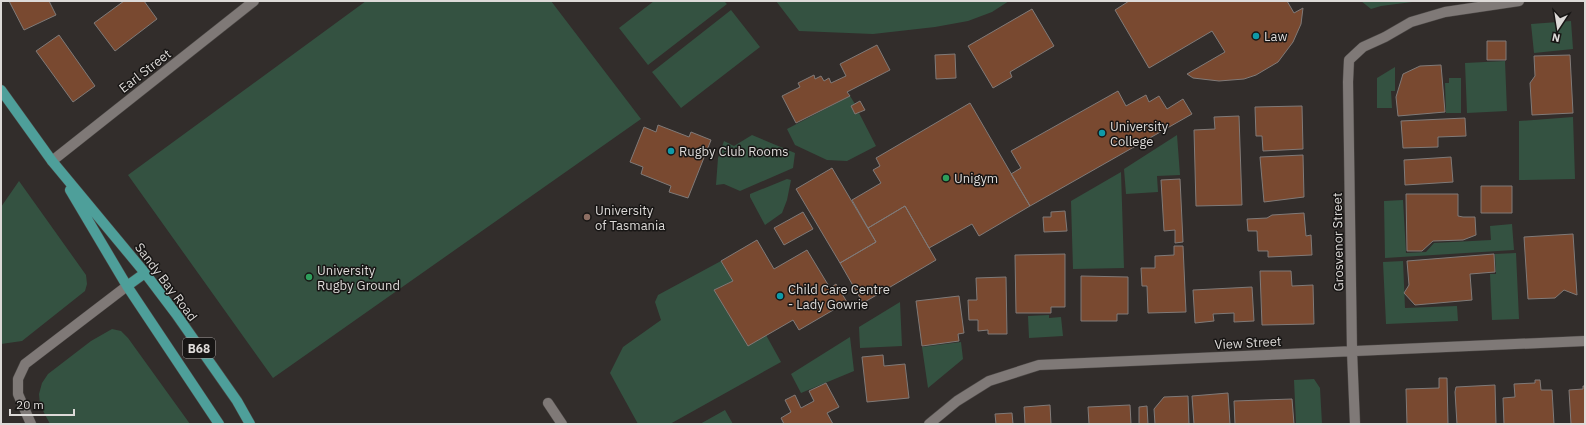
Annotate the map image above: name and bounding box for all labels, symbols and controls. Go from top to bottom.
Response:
north arrow [1538,8,1578,48]
place label: Law [1264,28,1287,45]
text: N [1551,30,1561,45]
marker: Law [1251,31,1261,41]
street label: Earl Street [116,45,174,97]
place label: University College [1110,118,1169,150]
marker: University College [1097,128,1107,138]
place label: Rugby Club Rooms [679,143,789,160]
marker: Rugby Club Rooms [666,146,676,156]
place label: Unigym [954,170,998,187]
marker: Unigym [941,173,951,183]
street label: Grosvenor Street [1329,192,1347,292]
place label: University of Tasmania [595,202,665,234]
marker: University of Tasmania [582,212,592,222]
street label: Sandy Bay Road [131,239,201,325]
place label: University Rugby Ground [317,262,400,294]
marker: University Rugby Ground [304,272,314,282]
place label: Child Care Centre - Lady Gowrie [788,281,890,313]
marker: Child Care Centre - Lady Gowrie [775,291,785,301]
street label: View Street [1214,333,1282,353]
road number: B68 [183,338,215,358]
scale bar [10,391,74,417]
text: 20 m [16,397,44,412]

